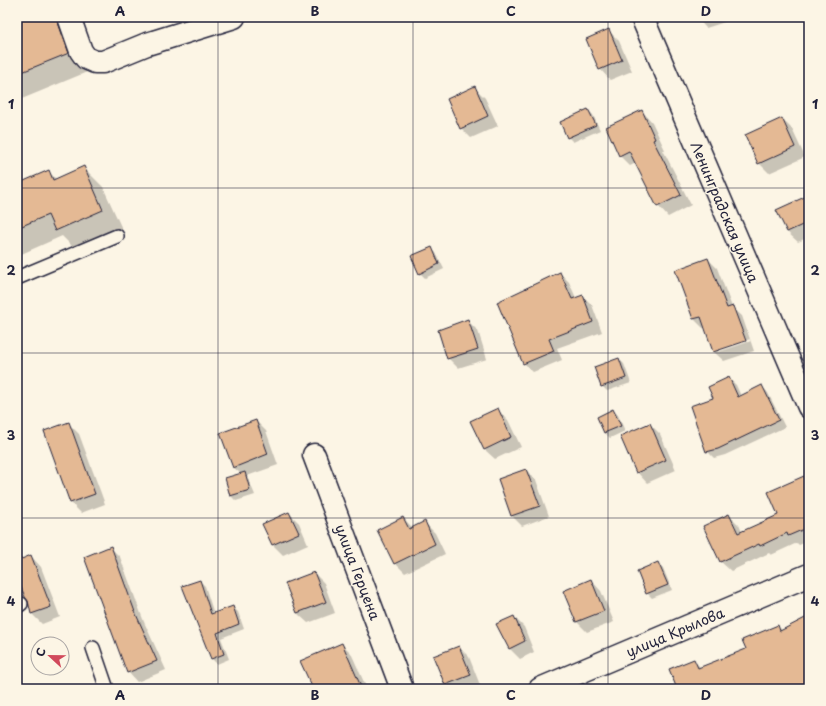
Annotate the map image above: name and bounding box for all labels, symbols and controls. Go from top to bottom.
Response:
text: A [115,1,125,20]
text: B [311,1,320,20]
text: C [506,1,516,20]
text: D [701,1,711,20]
text: 1 [8,94,14,113]
text: 1 [812,94,818,113]
street label: Ленинградская улица [686,138,764,286]
text: 2 [6,260,16,279]
text: 2 [810,260,820,279]
text: 3 [7,425,16,444]
text: 3 [811,425,820,444]
street label: улица Герцена [330,521,386,623]
text: 4 [7,591,16,610]
text: 4 [811,591,820,610]
street label: улица Крылова [622,602,728,662]
north arrow [30,636,70,676]
text: С [31,645,50,659]
text: A [115,685,125,704]
text: B [311,685,320,704]
text: C [506,685,516,704]
text: D [701,685,711,704]

